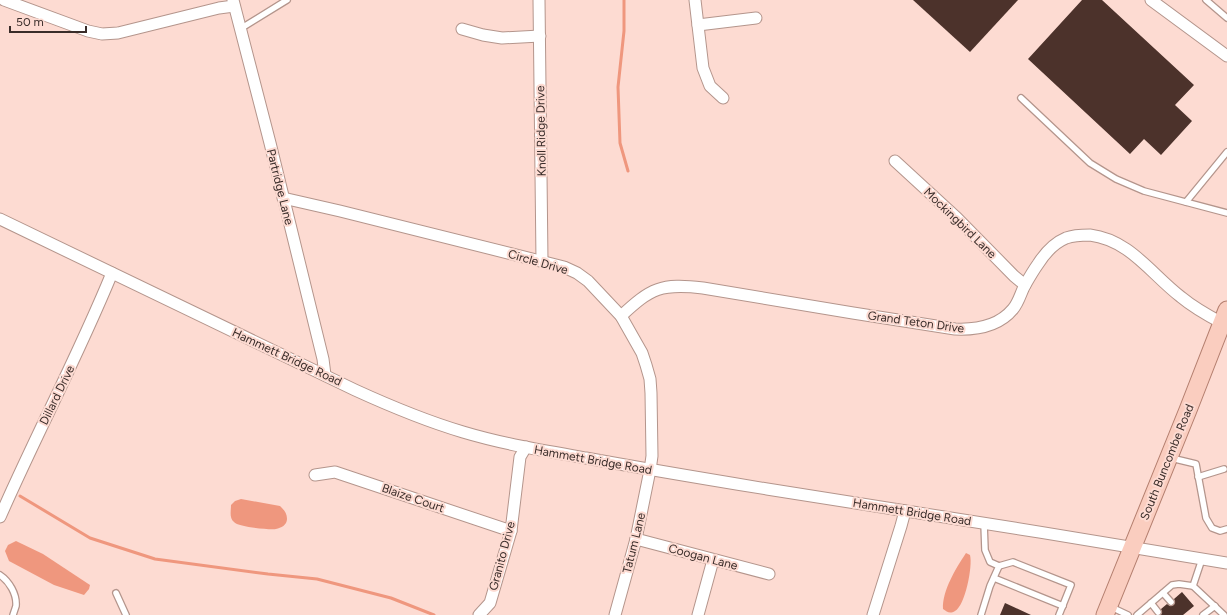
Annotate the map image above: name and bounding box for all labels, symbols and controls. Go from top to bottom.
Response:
scale bar [10,8,86,34]
text: 50 m [16,15,44,29]
street label: Knoll Ridge Drive [533,85,549,177]
street label: Partridge Lane [264,148,296,227]
street label: Mockingbird Lane [921,185,1000,261]
street label: Circle Drive [506,247,570,277]
street label: Grand Teton Drive [867,308,966,336]
street label: Hammett Bridge Road [230,325,344,389]
street label: Dillard Drive [37,363,78,427]
street label: South Buncombe Road [1137,402,1197,522]
street label: Hammett Bridge Road [533,443,653,477]
street label: Blaize Court [380,481,447,515]
street label: Hammett Bridge Road [852,496,972,528]
street label: Tatum Lane [620,511,648,575]
street label: Granito Drive [486,519,518,592]
street label: Coogan Lane [667,541,740,573]

